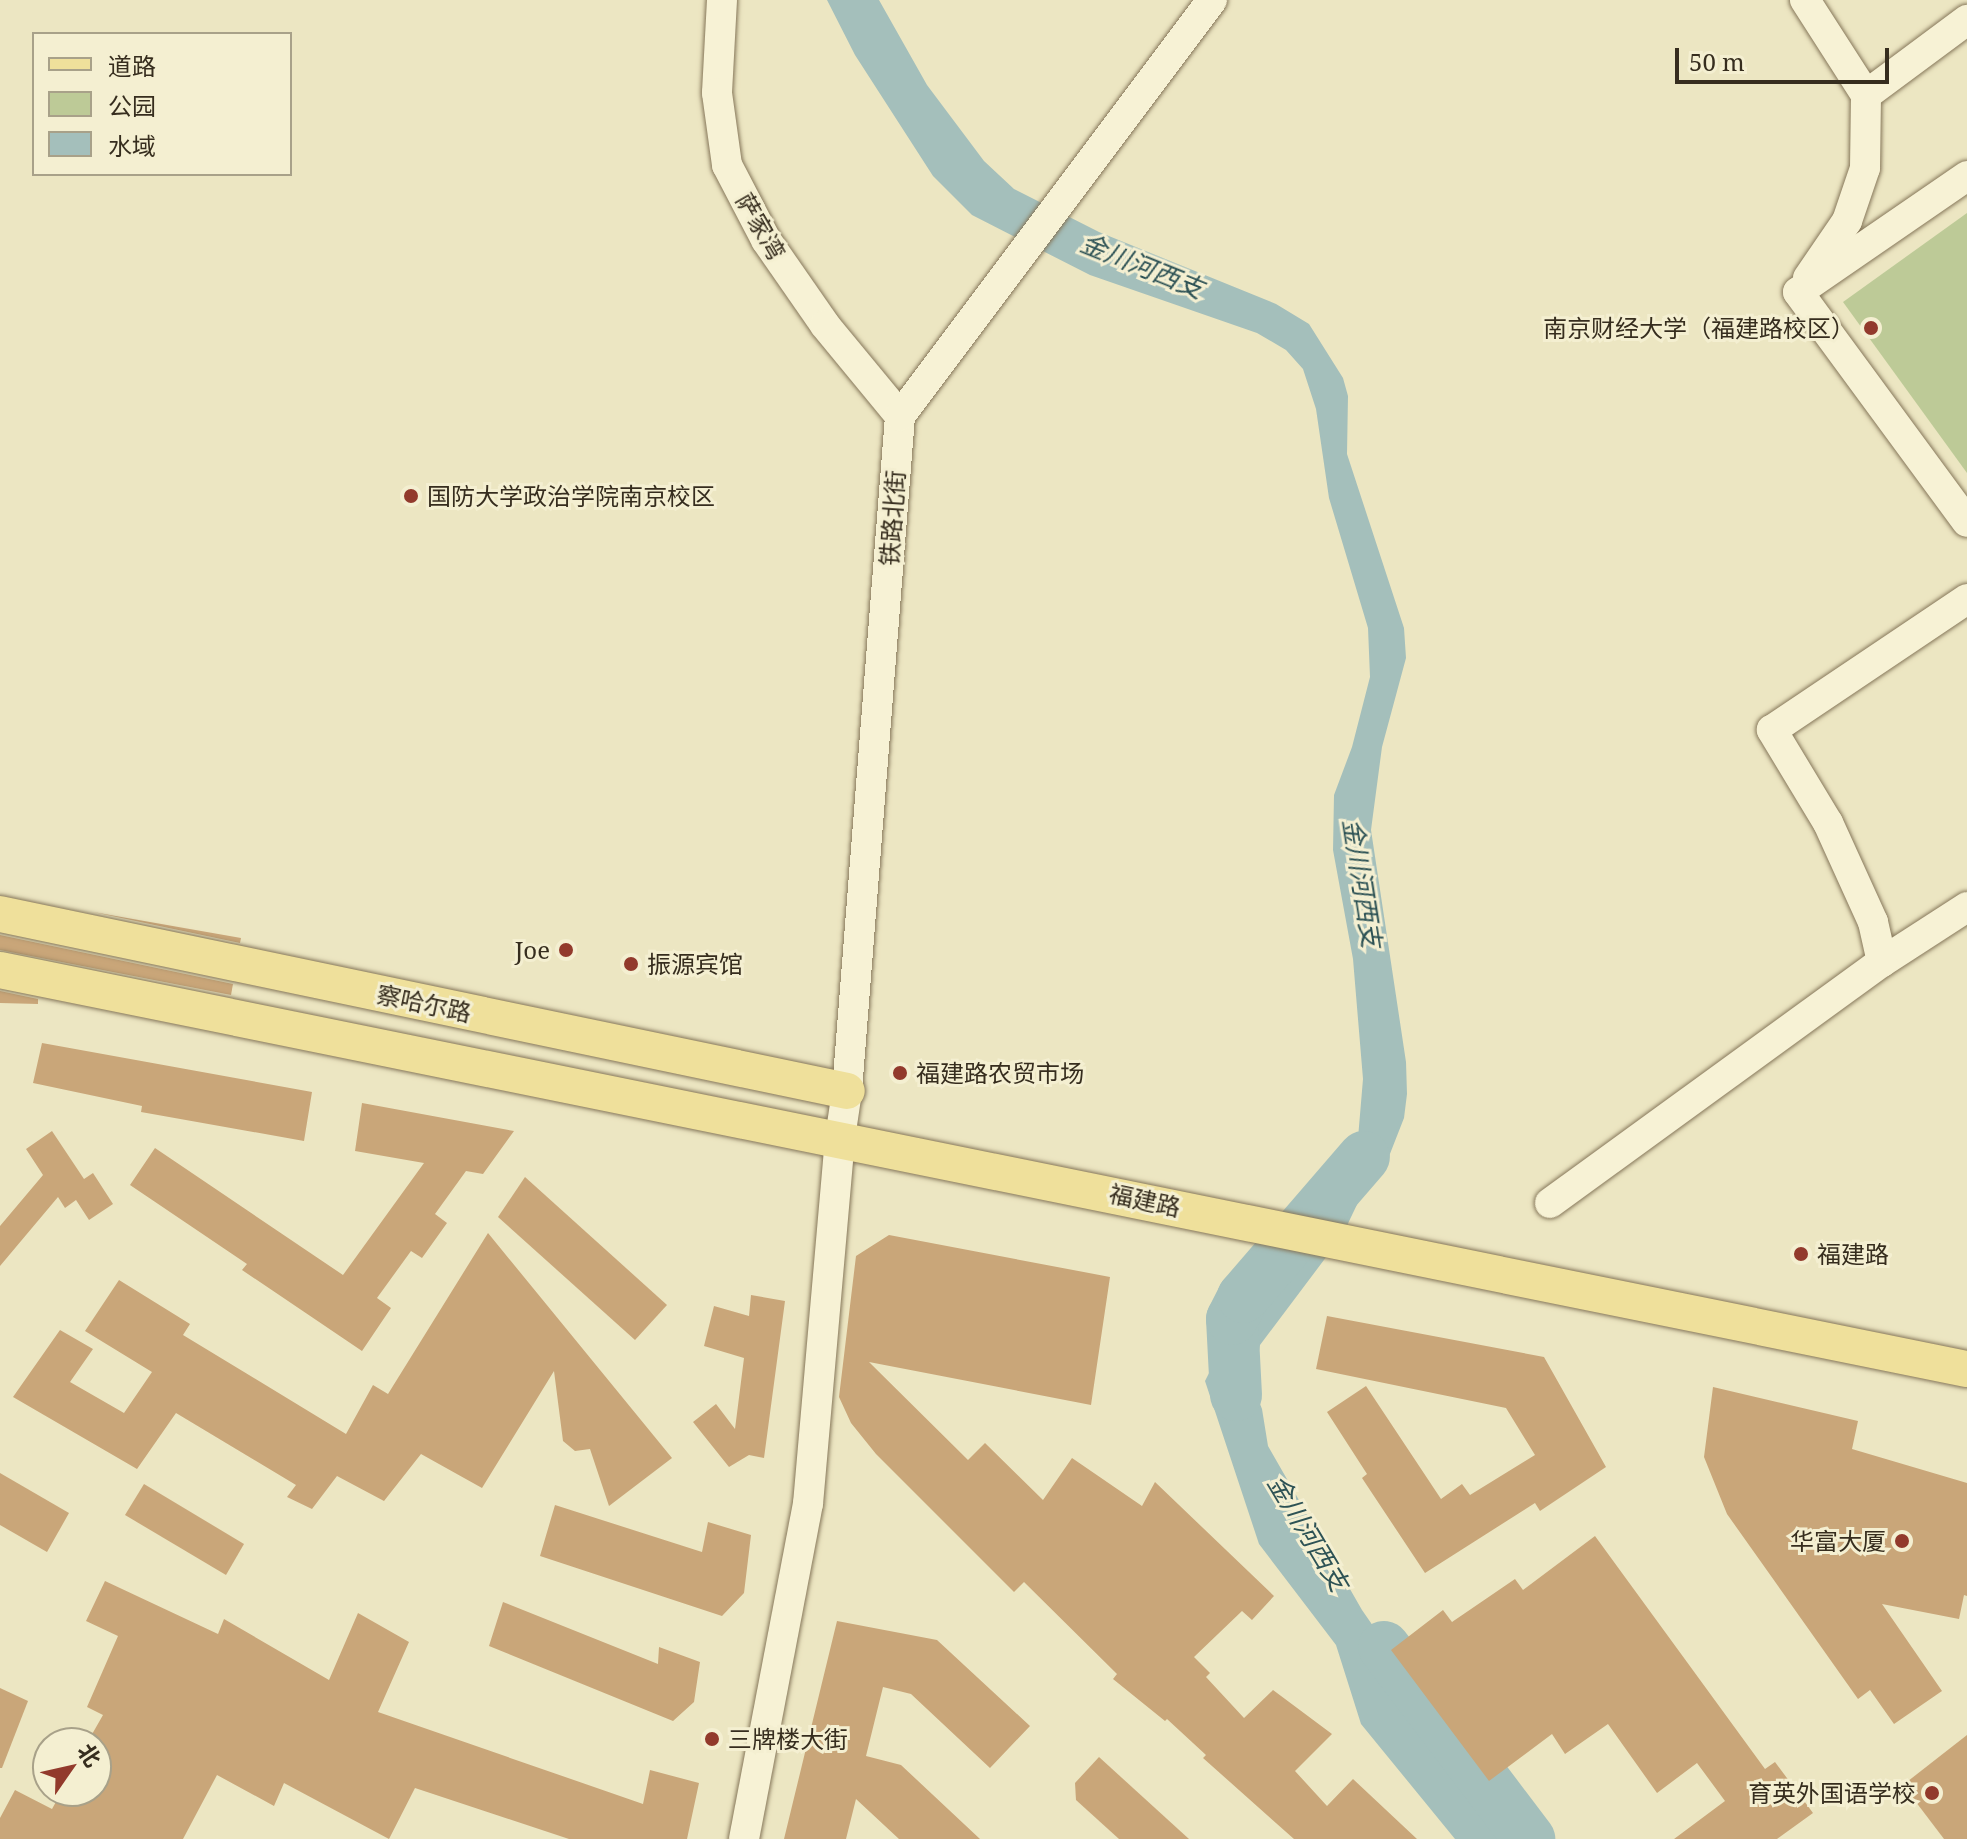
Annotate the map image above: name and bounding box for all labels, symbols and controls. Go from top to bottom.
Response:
legend [32,32,292,176]
scale bar [1679,32,1893,82]
text: 50 m [1689,45,1745,78]
text: 道路 [108,49,156,82]
text: 公园 [108,89,156,122]
text: 水域 [108,129,156,162]
street label: 萨家湾 [731,188,791,264]
water label: 金川河西支 [1076,227,1208,305]
place label: 南京财经大学（福建路校区） [1543,314,1855,342]
marker: 南京财经大学（福建路校区） [1862,319,1880,337]
street label: 铁路北街 [874,469,910,567]
place label: 国防大学政治学院南京校区 [427,482,715,510]
marker: 国防大学政治学院南京校区 [402,487,420,505]
water label: 金川河西支 [1336,816,1388,950]
place label: Joe [515,936,550,964]
marker: Joe [557,941,575,959]
place label: 振源宾馆 [647,950,743,978]
marker: 振源宾馆 [622,955,640,973]
street label: 察哈尔路 [374,979,474,1027]
place label: 福建路农贸市场 [916,1059,1084,1087]
marker: 福建路农贸市场 [891,1064,909,1082]
street label: 福建路 [1107,1178,1183,1222]
place label: 福建路 [1817,1240,1889,1268]
marker: 福建路 [1792,1245,1810,1263]
water label: 金川河西支 [1261,1469,1355,1597]
place label: 华富大厦 [1790,1527,1886,1555]
marker: 华富大厦 [1893,1532,1911,1550]
place label: 三牌楼大街 [728,1725,848,1753]
north arrow [32,1727,112,1807]
marker: 三牌楼大街 [703,1730,721,1748]
text: 北 [72,1737,109,1772]
place label: 育英外国语学校 [1748,1779,1916,1807]
marker: 育英外国语学校 [1923,1784,1941,1802]

